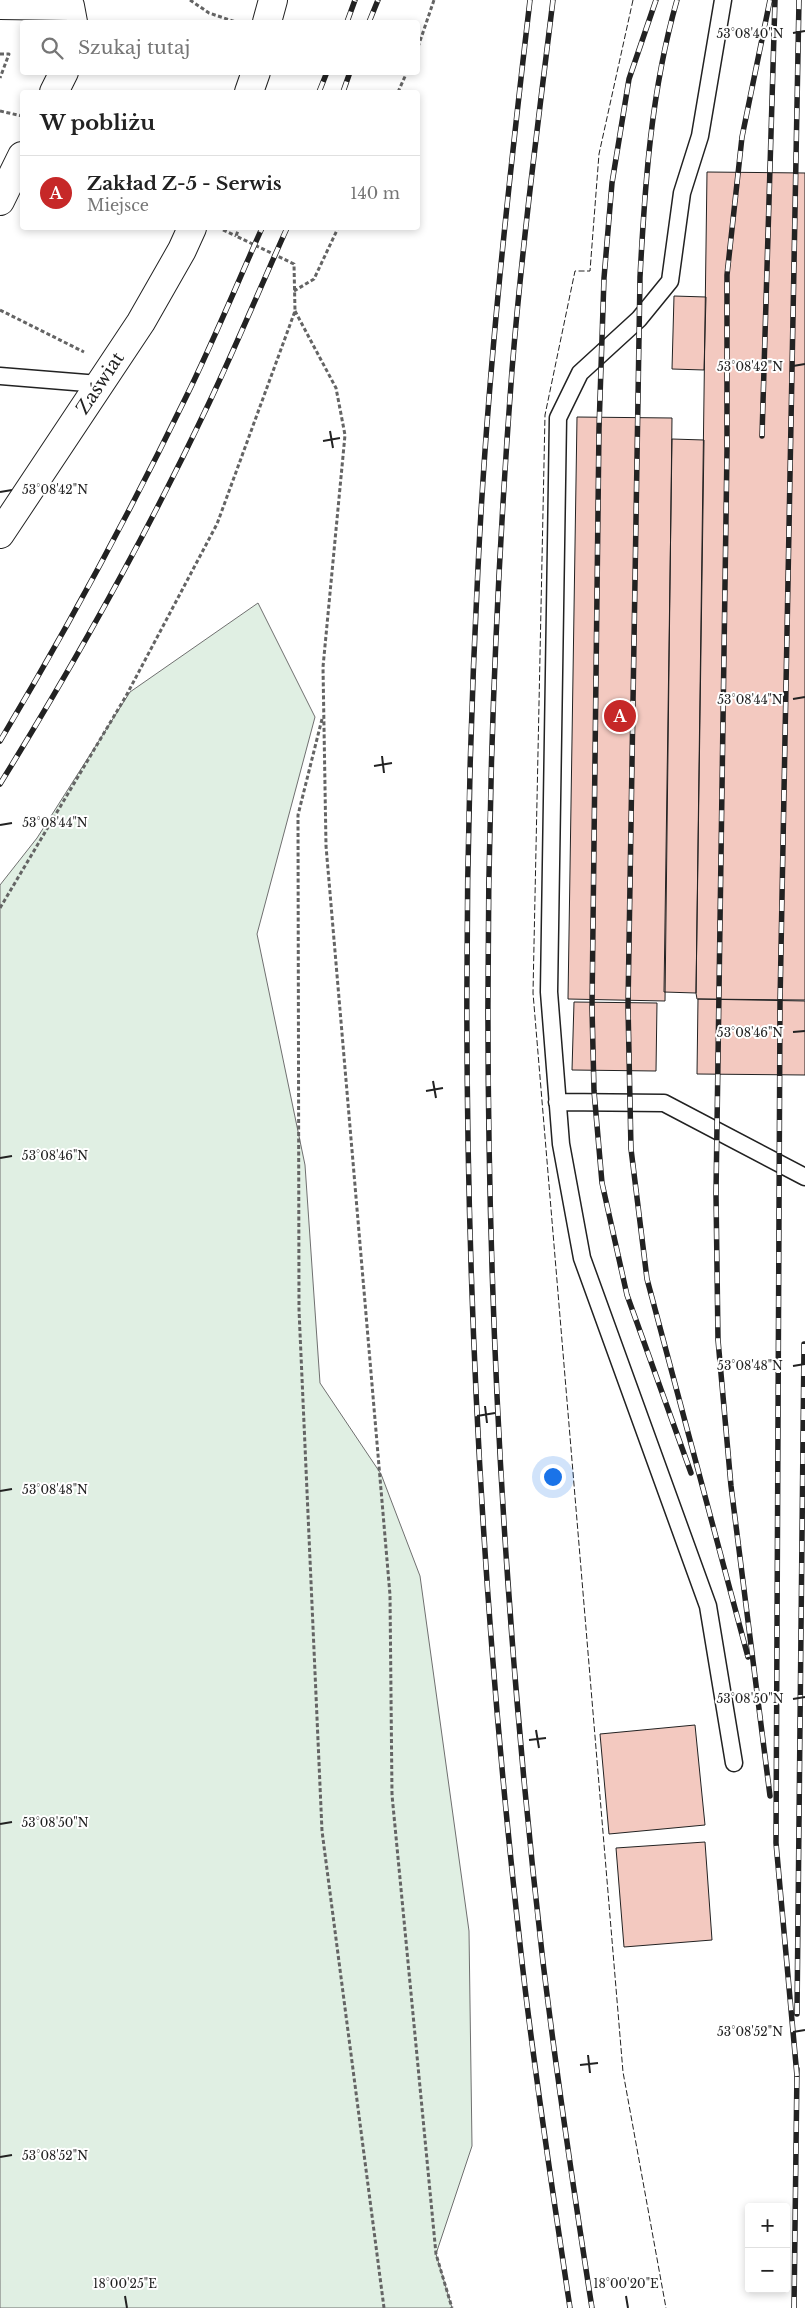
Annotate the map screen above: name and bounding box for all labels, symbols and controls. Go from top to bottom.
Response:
search box [20,20,420,75]
text: 53°08'40"N [716,26,784,41]
icon: search [38,34,66,62]
text: Szukaj tutaj [78,36,190,59]
text: W pobliżu [40,110,155,136]
text: Zakład Z-5 - Serwis [87,172,282,195]
text: A [50,183,62,203]
text: 140 m [350,183,400,203]
text: Miejsce [87,195,149,215]
street label: Zaświat [72,348,129,419]
text: 53°08'42"N [717,359,783,374]
text: 53°08'42"N [22,482,88,497]
text: 53°08'44"N [717,692,783,707]
pin: A [604,697,636,735]
text: 53°08'44"N [22,815,88,830]
text: 53°08'46"N [717,1025,783,1040]
text: 53°08'46"N [22,1148,88,1163]
text: 53°08'48"N [717,1358,783,1373]
your location [540,1464,566,1490]
text: 53°08'48"N [22,1482,88,1497]
text: 53°08'50"N [716,1691,784,1706]
text: 53°08'50"N [21,1815,89,1830]
text: 53°08'52"N [717,2024,783,2039]
text: 53°08'52"N [22,2148,88,2163]
map controls [745,2203,790,2293]
button: + [745,2203,790,2248]
button: − [745,2248,790,2293]
text: 18°00'25"E [93,2276,157,2291]
text: 18°00'20"E [593,2276,659,2291]

